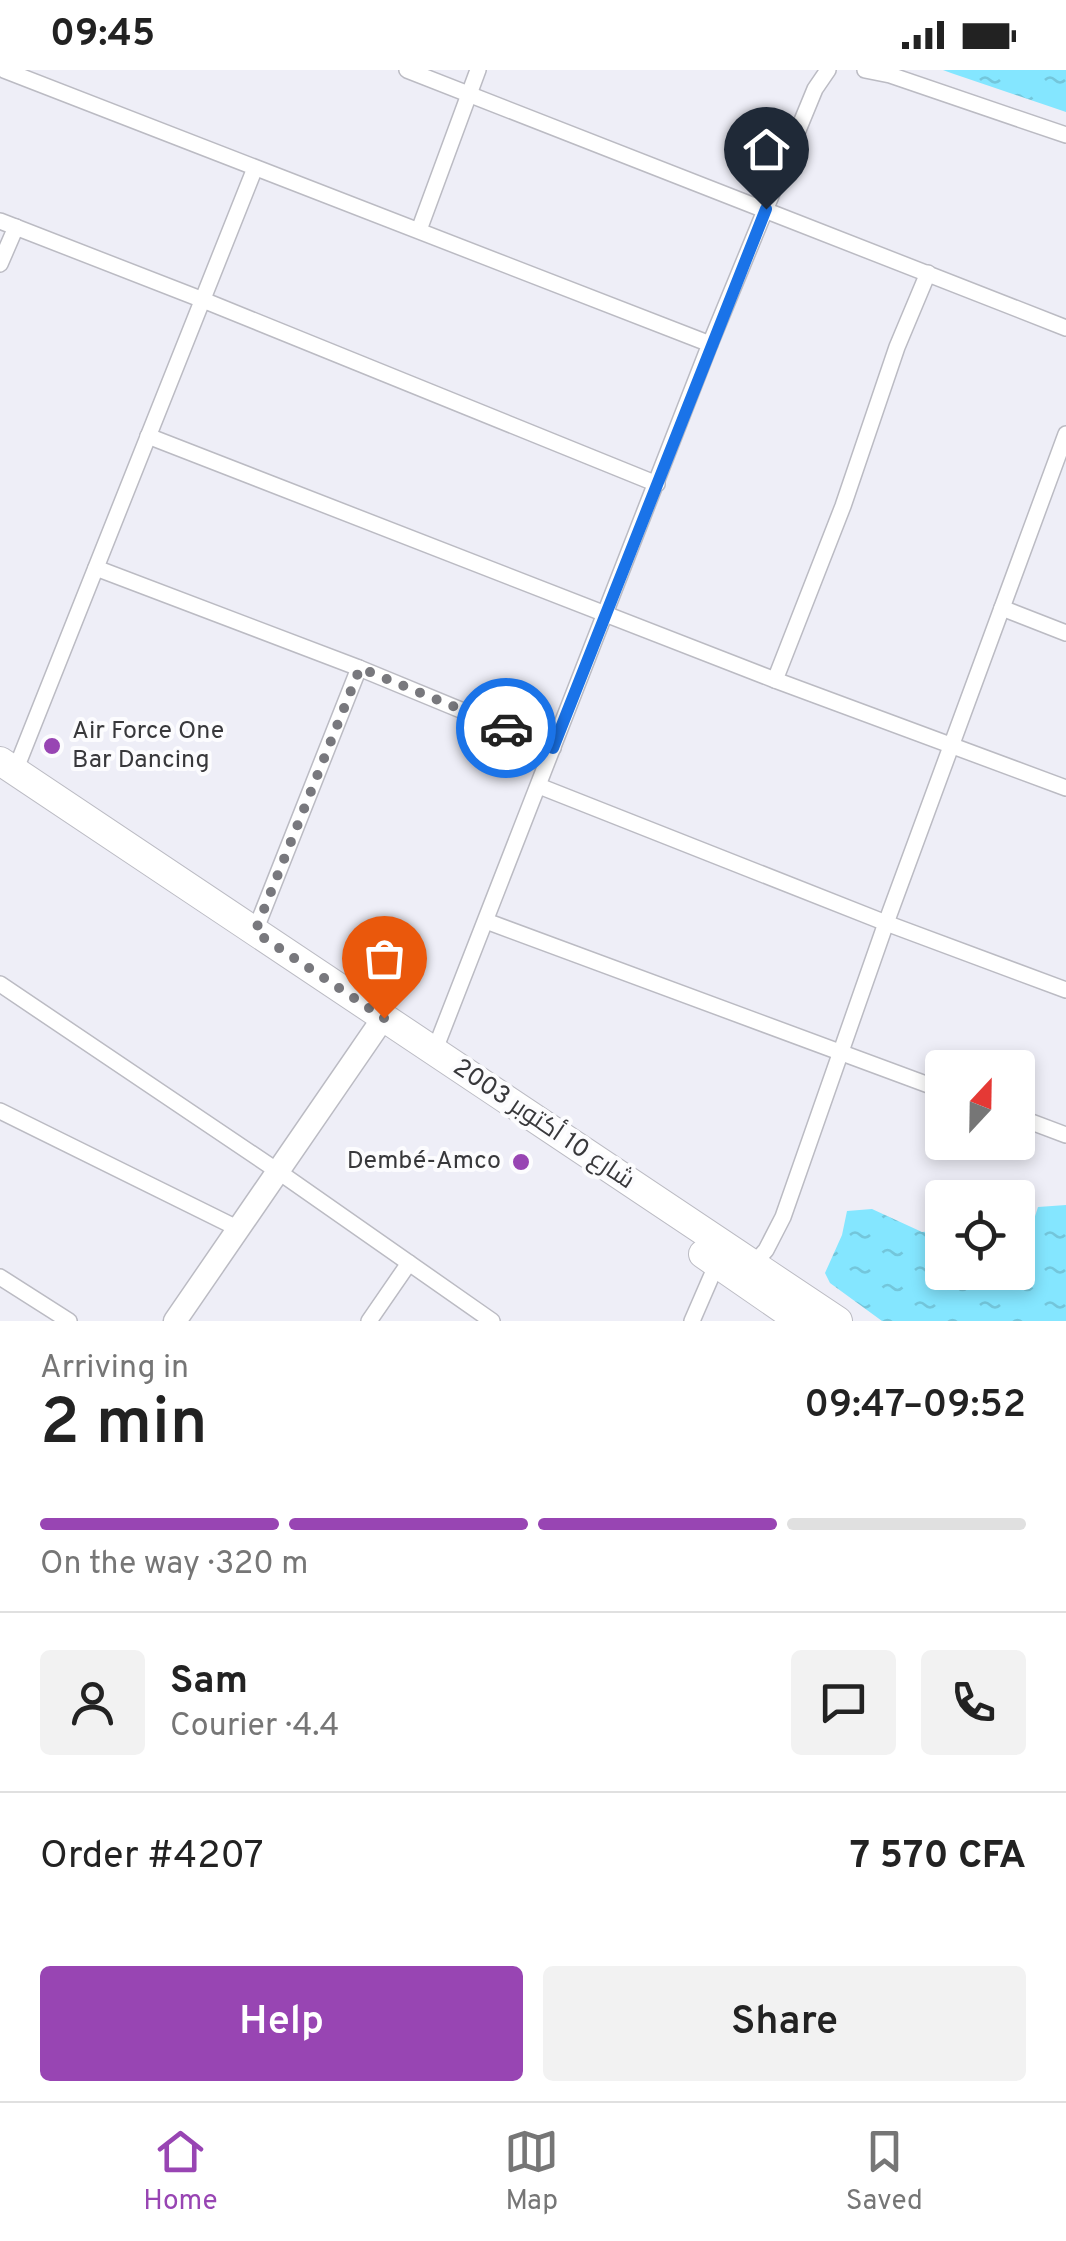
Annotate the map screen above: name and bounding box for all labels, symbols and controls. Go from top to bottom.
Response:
text: 09:45 [50,11,155,60]
pin [724,107,809,210]
icon: home [739,122,794,177]
courier [456,678,556,778]
icon: car [479,701,534,756]
place label: Air Force One Bar Dancing [72,716,224,777]
marker: Air Force One Bar Dancing [41,735,63,757]
pin [342,916,427,1019]
icon: bag [357,931,412,986]
street label: شارع 10 أكتوبر 2003 [446,1050,642,1198]
north arrow [925,1050,1035,1160]
map controls [925,1050,1035,1290]
place label: Dembé-Amco [347,1146,501,1178]
marker: Dembé-Amco [510,1151,532,1173]
button: locate [925,1180,1035,1290]
text: Arriving in [40,1349,189,1389]
text: 09:47–09:52 [804,1382,1026,1431]
text: 2 min [40,1385,208,1467]
text: On the way · 320 m [40,1545,308,1585]
button: person [40,1650,145,1755]
button: chat [791,1650,896,1755]
button: phone [921,1650,1026,1755]
text: Sam [170,1658,248,1707]
text: Courier · 4.4 [170,1707,339,1747]
text: Order #4207 [40,1833,264,1882]
text: 7 570 CFA [850,1833,1026,1882]
button: Help [40,1966,523,2081]
button: Share [543,1966,1026,2081]
tab: Home [143,2124,218,2220]
tab: Map [504,2124,559,2220]
tab: Saved [846,2124,923,2220]

